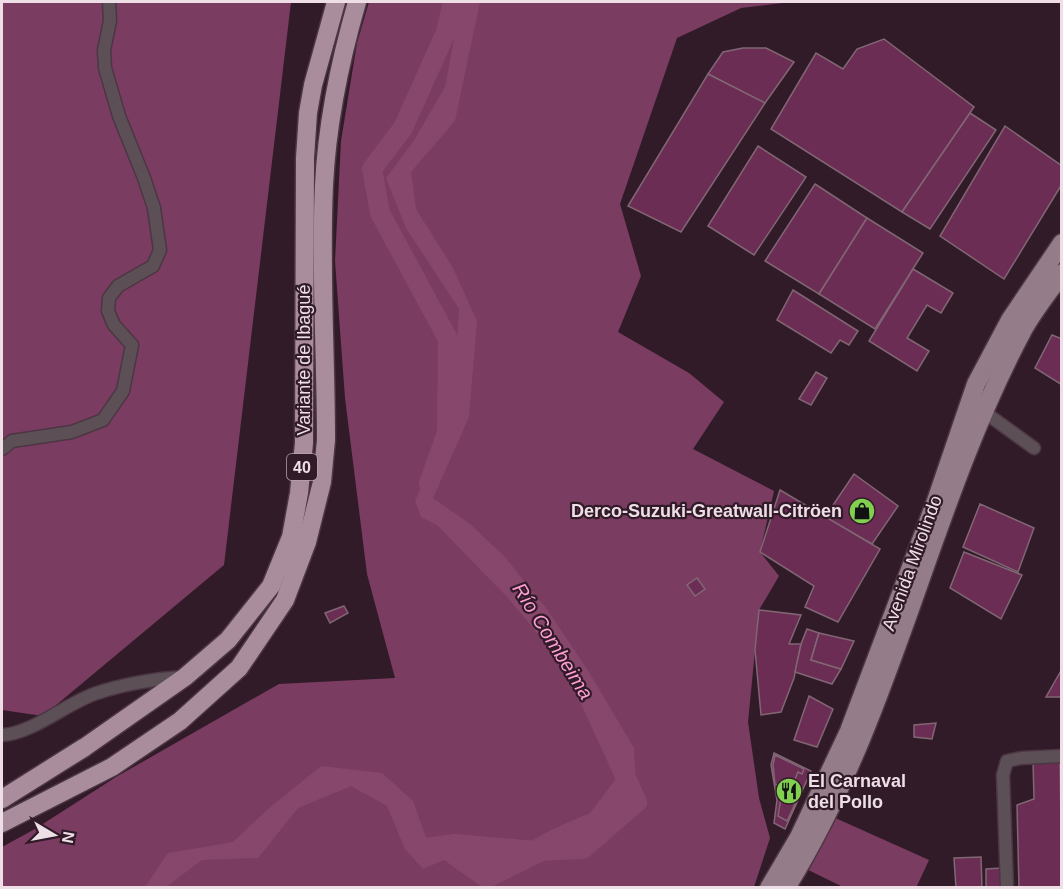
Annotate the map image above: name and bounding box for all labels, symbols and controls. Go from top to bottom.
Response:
street label: Variante de Ibagué [294,285,314,435]
road number: 40 [287,454,317,480]
street label: Avenida Mirolindo [878,493,946,633]
shop icon: Derco-Suzuki-Greatwall-Citröen [847,496,877,526]
place label: Derco-Suzuki-Greatwall-Citröen [571,501,842,521]
water label: Río Combeima [508,579,598,703]
place label: El Carnaval del Pollo [808,771,906,812]
restaurant icon: El Carnaval del Pollo [774,776,804,806]
north arrow [24,805,84,865]
text: N [59,830,78,845]

